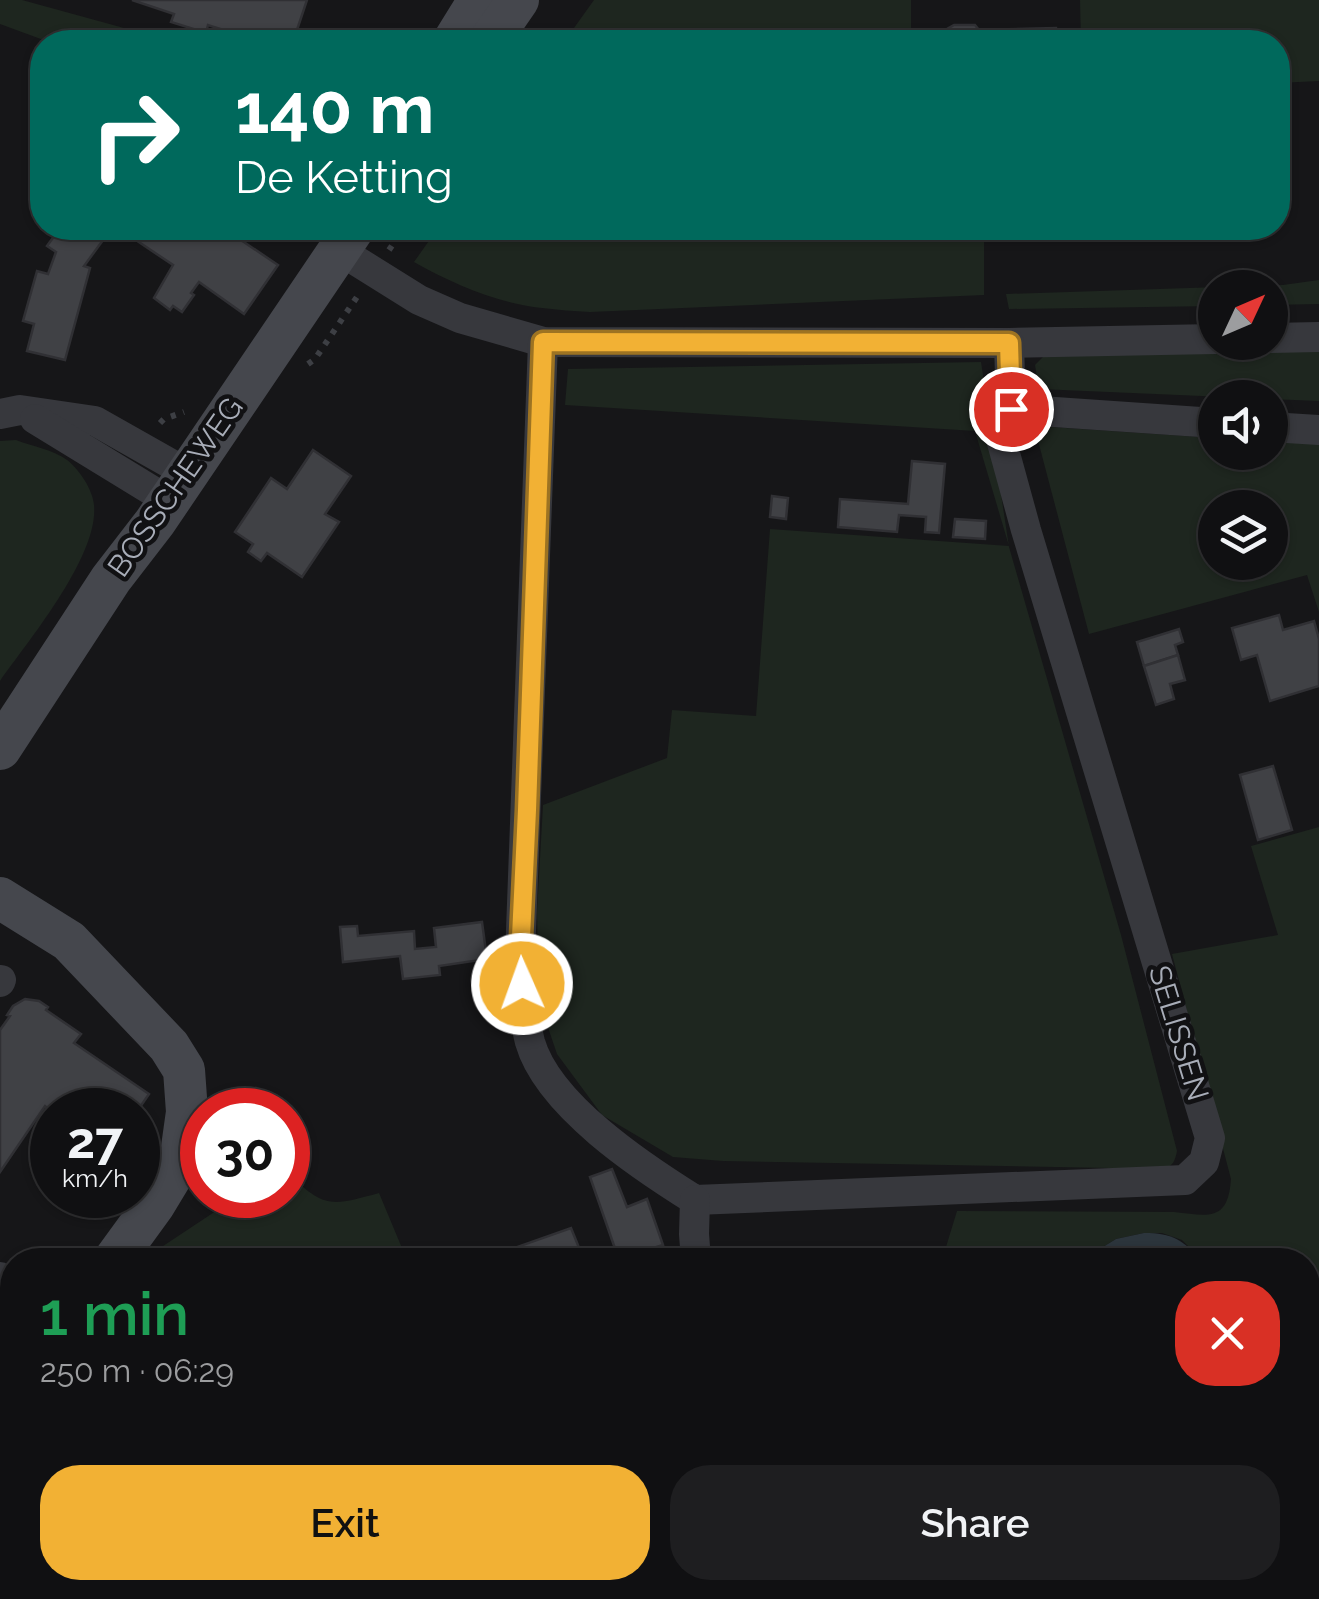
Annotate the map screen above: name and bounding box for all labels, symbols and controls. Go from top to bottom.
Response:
text: 140 m [235,67,435,149]
icon: right [70,70,200,200]
text: De Ketting [235,151,453,204]
north arrow [1198,270,1288,360]
map controls [1198,270,1288,580]
pin [969,367,1054,452]
button: sound [1198,380,1288,470]
icon: arrive [984,382,1039,437]
street label: BOSSCHEWEG [100,391,250,583]
button: layers [1198,490,1288,580]
position arrow [470,932,574,1036]
street label: SELISSEN [1142,961,1216,1105]
speed limit sign: 30 [180,1088,310,1218]
text: 27 [67,1111,123,1170]
text: km/h [62,1163,128,1193]
text: 1 min [40,1279,189,1349]
button: close [1175,1281,1280,1386]
text: 250 m · 06:29 [40,1352,234,1389]
button: Exit [40,1465,650,1580]
button: Share [670,1465,1280,1580]

